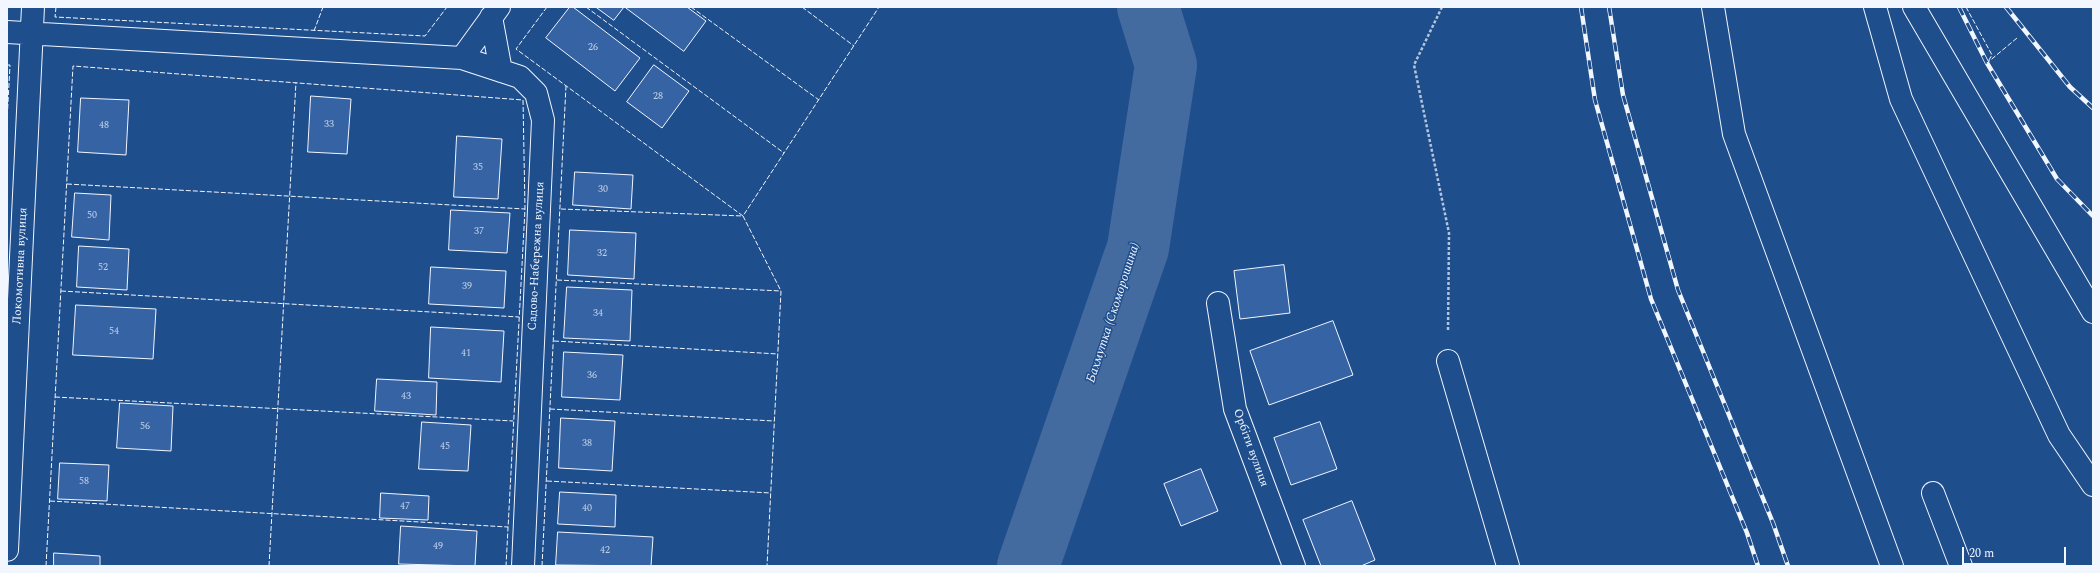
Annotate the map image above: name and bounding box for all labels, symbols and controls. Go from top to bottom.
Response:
house number: 26 [588,42,598,54]
house number: 28 [653,91,663,103]
house number: 33 [324,119,334,131]
house number: 48 [99,120,109,132]
house number: 35 [473,162,483,174]
street label: Садово-Набережна вулиця [526,181,548,331]
house number: 30 [598,184,608,196]
street label: Локомотивна вулиця [11,207,31,325]
house number: 50 [87,210,97,222]
house number: 37 [474,226,484,238]
water label: Бахмутка (Скоморошина) [1084,241,1144,385]
house number: 32 [597,248,607,260]
house number: 52 [98,262,108,274]
house number: 39 [462,281,472,293]
house number: 34 [593,308,603,320]
house number: 54 [109,326,119,338]
house number: 41 [461,348,471,360]
house number: 36 [587,370,597,382]
house number: 43 [401,391,411,403]
street label: Орбіти вулиця [1229,407,1271,489]
house number: 56 [140,421,150,433]
house number: 38 [582,438,592,450]
house number: 45 [440,441,450,453]
house number: 58 [79,476,89,488]
house number: 47 [400,501,410,513]
house number: 40 [582,503,592,515]
scale bar [1964,539,2068,565]
house number: 49 [433,541,443,553]
text: 20 m [1969,544,1994,563]
house number: 42 [600,545,610,557]

